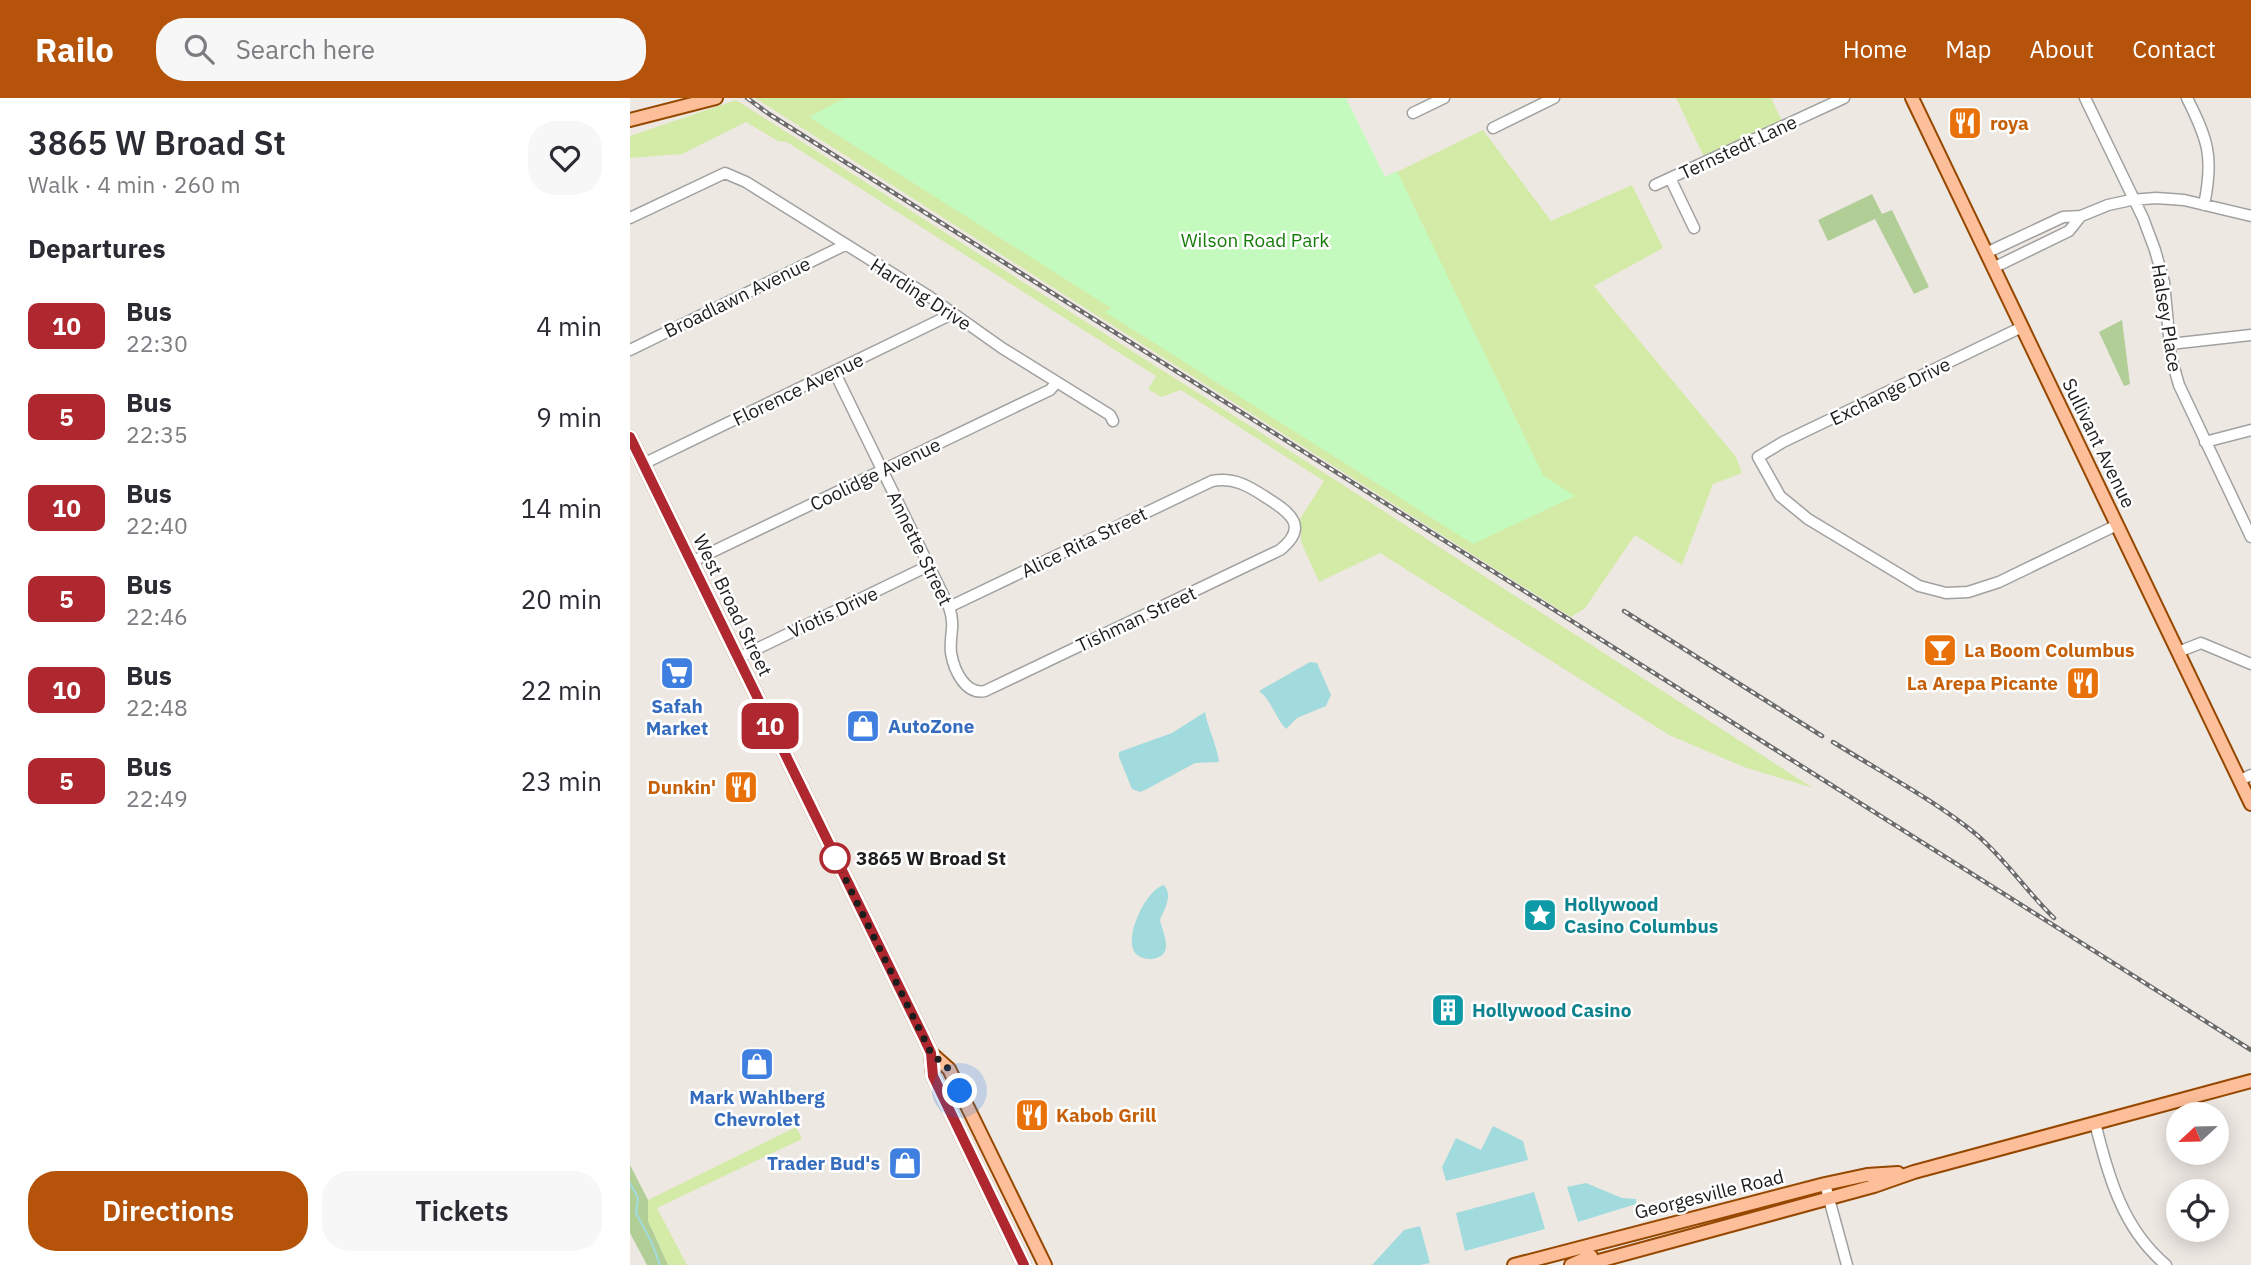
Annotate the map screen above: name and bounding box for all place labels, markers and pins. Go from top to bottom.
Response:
restaurant icon: roya [1946,104,1984,142]
place label: roya [1990,111,2029,135]
bar icon: La Boom Columbus [1921,631,1959,669]
place label: La Boom Columbus [1964,638,2135,662]
supermarket icon: Safah Market [658,654,696,692]
restaurant icon: La Arepa Picante [2064,664,2102,702]
place label: La Arepa Picante [1907,671,2058,695]
place label: Safah Market [646,694,708,740]
shop icon: AutoZone [844,707,882,745]
place label: AutoZone [888,714,974,738]
restaurant icon: Dunkin' [722,768,760,806]
place label: Dunkin' [648,775,716,799]
marker: 3865 W Broad St [820,843,850,873]
place label: 3865 W Broad St [856,846,1006,870]
place label: Hollywood Casino Columbus [1564,892,1718,938]
place icon: Hollywood Casino Columbus [1521,896,1559,934]
building icon: Hollywood Casino [1429,991,1467,1029]
place label: Hollywood Casino [1472,998,1632,1022]
shop icon: Mark Wahlberg Chevrolet [738,1045,776,1083]
place label: Mark Wahlberg Chevrolet [689,1085,825,1131]
restaurant icon: Kabob Grill [1013,1096,1051,1134]
place label: Kabob Grill [1056,1103,1157,1127]
shop icon: Trader Bud's [886,1144,924,1182]
place label: Trader Bud's [767,1151,880,1175]

